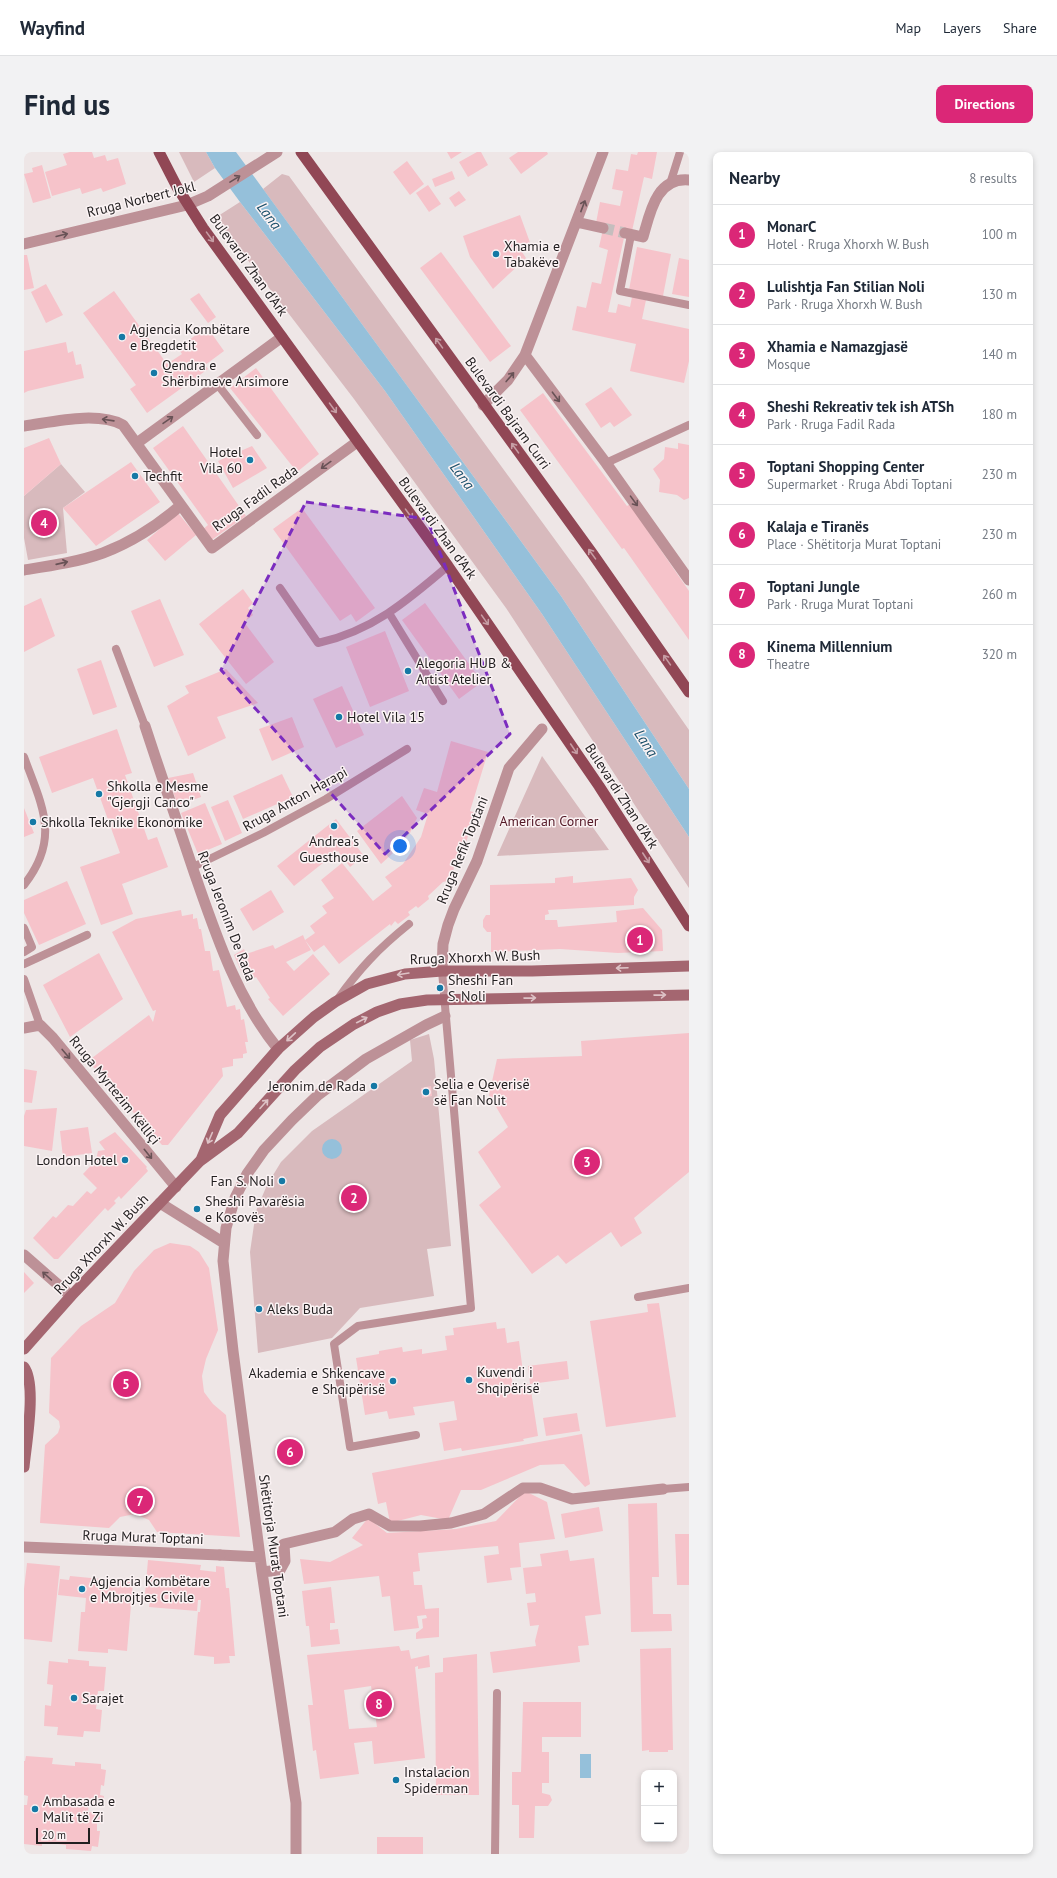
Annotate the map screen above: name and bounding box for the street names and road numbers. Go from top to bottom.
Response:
street label: Rruga Norbert Jokl [85,177,197,221]
street label: Bulevardi Zhan d'Ark [206,210,292,320]
street label: Bulevardi Bajram Curri [461,353,555,473]
street label: Rruga Fadil Rada [209,461,301,535]
street label: Bulevardi Zhan d'Ark [395,473,481,583]
street label: Bulevardi Zhan d'Ark [581,740,663,852]
street label: Rruga Anton Harapi [239,763,351,835]
street label: Rruga Refik Toptani [432,793,492,907]
street label: Rruga Jeronim De Rada [194,848,260,984]
street label: Rruga Xhorxh W. Bush [409,946,541,968]
street label: Rruga Myrtezim Këlliçi [65,1032,165,1148]
street label: Rruga Xhorxh W. Bush [50,1190,152,1298]
street label: Shëtitorja Murat Toptani [255,1473,293,1619]
street label: Rruga Murat Toptani [82,1526,204,1548]

